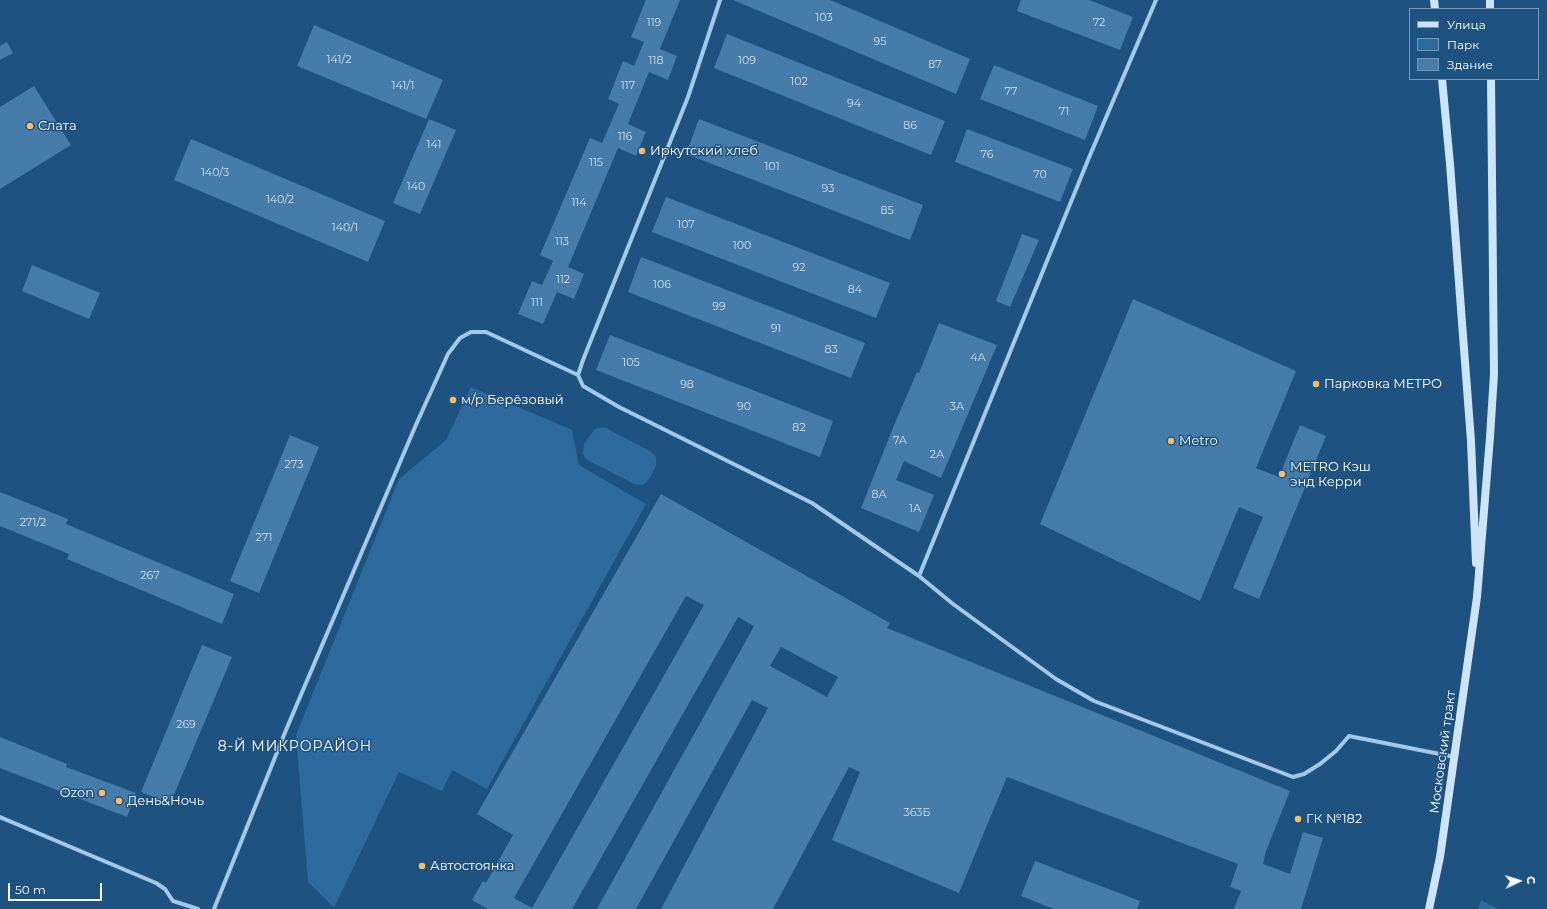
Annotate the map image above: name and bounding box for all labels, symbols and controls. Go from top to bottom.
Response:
legend [1409,8,1539,80]
house number: 103 [815,11,833,25]
house number: 119 [647,16,661,30]
house number: 72 [1093,16,1105,30]
text: Улица [1447,17,1486,32]
house number: 95 [874,35,886,49]
text: Парк [1447,37,1479,52]
house number: 141/2 [327,53,351,67]
house number: 118 [649,54,663,68]
house number: 109 [738,54,756,68]
text: Здание [1447,57,1493,72]
house number: 87 [928,58,942,72]
house number: 102 [790,75,808,89]
house number: 141/1 [392,79,414,93]
house number: 117 [621,79,635,93]
house number: 77 [1005,85,1017,99]
house number: 94 [847,97,861,111]
house number: 71 [1059,105,1069,119]
place label: Слата [38,118,76,134]
house number: 86 [903,119,917,133]
marker: Слата [25,121,35,131]
house number: 116 [618,130,632,144]
house number: 141 [427,138,441,152]
place label: Иркутский хлеб [650,143,758,159]
marker: Иркутский хлеб [637,146,647,156]
house number: 76 [981,148,993,162]
house number: 115 [589,156,603,170]
house number: 101 [764,160,780,174]
house number: 140/3 [201,166,229,180]
house number: 70 [1033,168,1047,182]
house number: 140 [407,180,425,194]
house number: 93 [822,182,834,196]
house number: 140/2 [266,193,294,207]
house number: 114 [571,196,587,210]
house number: 85 [880,204,894,218]
house number: 107 [677,218,695,232]
house number: 140/1 [332,221,358,235]
house number: 113 [555,235,569,249]
house number: 100 [733,239,751,253]
house number: 92 [793,261,805,275]
house number: 112 [556,273,570,287]
house number: 106 [653,278,671,292]
house number: 84 [848,283,862,297]
house number: 111 [531,296,543,310]
house number: 99 [712,300,726,314]
house number: 91 [771,322,781,336]
house number: 83 [824,343,838,357]
house number: 4А [970,351,986,365]
house number: 105 [622,356,640,370]
place label: Парковка МЕТРО [1324,376,1442,392]
house number: 98 [680,378,694,392]
marker: Парковка МЕТРО [1311,379,1321,389]
place label: м/р Берёзовый [461,392,564,408]
marker: м/р Берёзовый [448,395,458,405]
house number: 90 [737,400,751,414]
house number: 3А [950,400,964,414]
house number: 82 [792,421,806,435]
place label: Metro [1179,433,1218,449]
house number: 7А [893,434,907,448]
marker: Metro [1166,436,1176,446]
house number: 2А [930,448,944,462]
house number: 273 [285,458,303,472]
place label: METRO Кэш энд Керри [1290,459,1371,490]
marker: METRO Кэш энд Керри [1277,469,1287,479]
house number: 8А [871,488,887,502]
house number: 1А [909,502,921,516]
house number: 271/2 [20,516,46,530]
house number: 271 [256,531,272,545]
house number: 267 [140,569,160,583]
street label: Московский тракт [1427,690,1459,814]
house number: 269 [176,718,196,732]
district label: 8-Й МИКРОРАЙОН [218,739,372,755]
place label: Ozon [60,785,94,801]
marker: Ozon [97,788,107,798]
place label: День&Ночь [127,793,204,809]
marker: День&Ночь [114,796,124,806]
house number: 363Б [903,806,931,820]
place label: ГК №182 [1306,811,1362,827]
marker: ГК №182 [1293,814,1303,824]
place label: Автостоянка [430,858,514,874]
marker: Автостоянка [417,861,427,871]
north arrow [1499,861,1539,901]
scale bar [10,875,104,901]
text: С [1524,876,1538,885]
text: 50 m [15,882,46,897]

